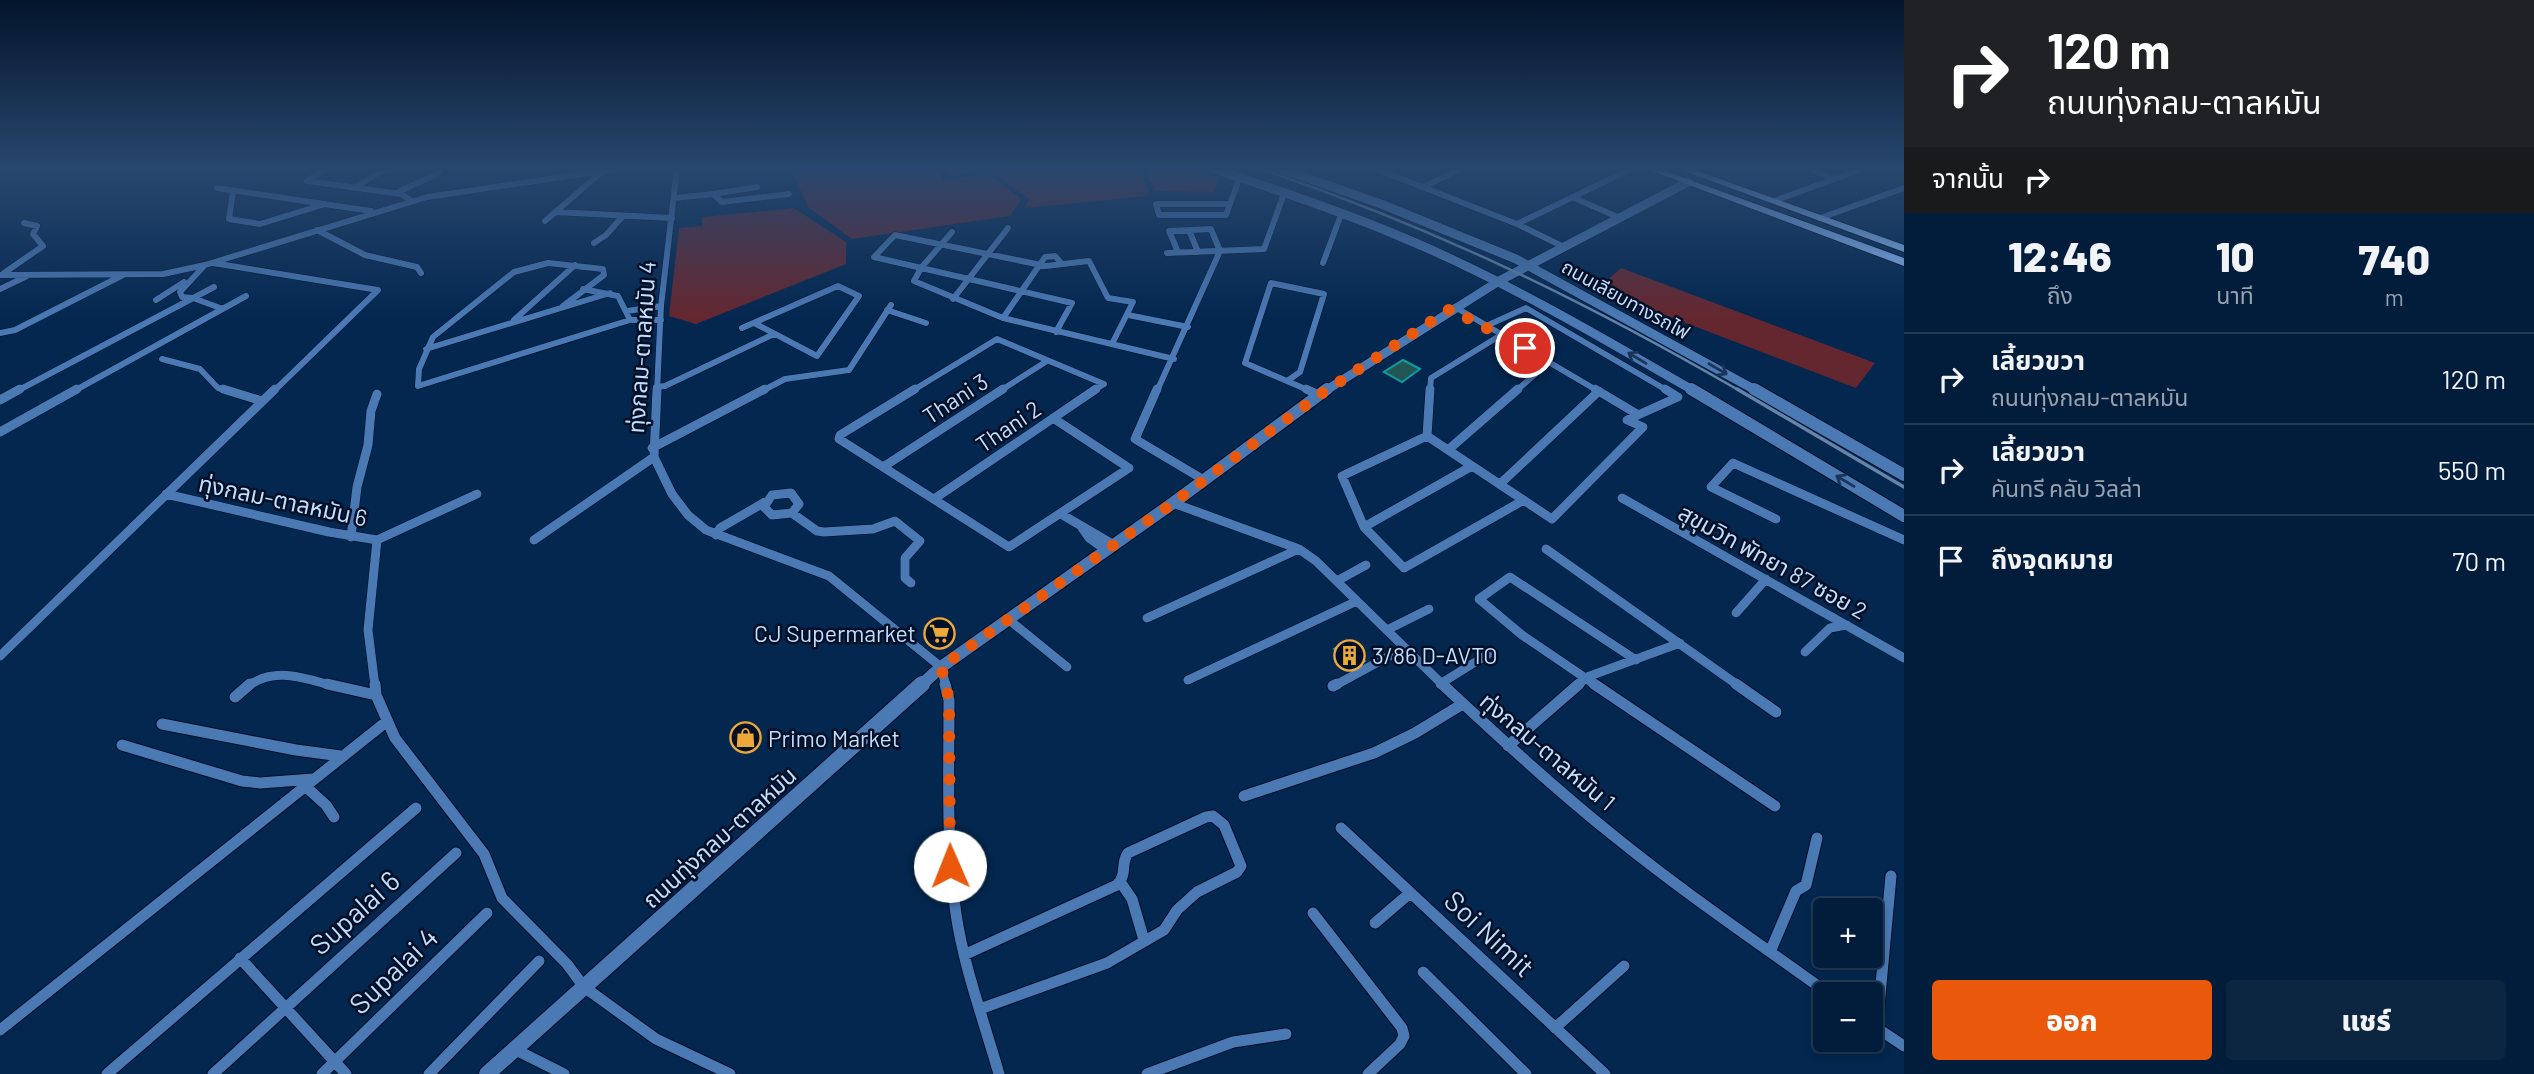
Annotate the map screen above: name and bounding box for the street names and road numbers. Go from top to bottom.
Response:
street label: ถนนเลียบทางรถไฟ [1558,254,1694,344]
street label: ทุ่งกลม-ตาลหมัน 4 [621,260,662,434]
street label: Thani 3 [917,367,993,429]
street label: Thani 2 [970,394,1046,458]
street label: ทุ่งกลม-ตาลหมัน 6 [196,468,370,533]
street label: สุขุมวิท พัทยา 87 ซอย 2 [1673,498,1872,625]
street label: ทุ่งกลม-ตาลหมัน 1 [1474,686,1621,816]
street label: ถนนทุ่งกลม-ตาลหมัน [636,761,802,914]
street label: Supalai 6 [302,863,406,961]
street label: Soi Nimit [1438,883,1542,983]
street label: Supalai 4 [342,920,444,1020]

